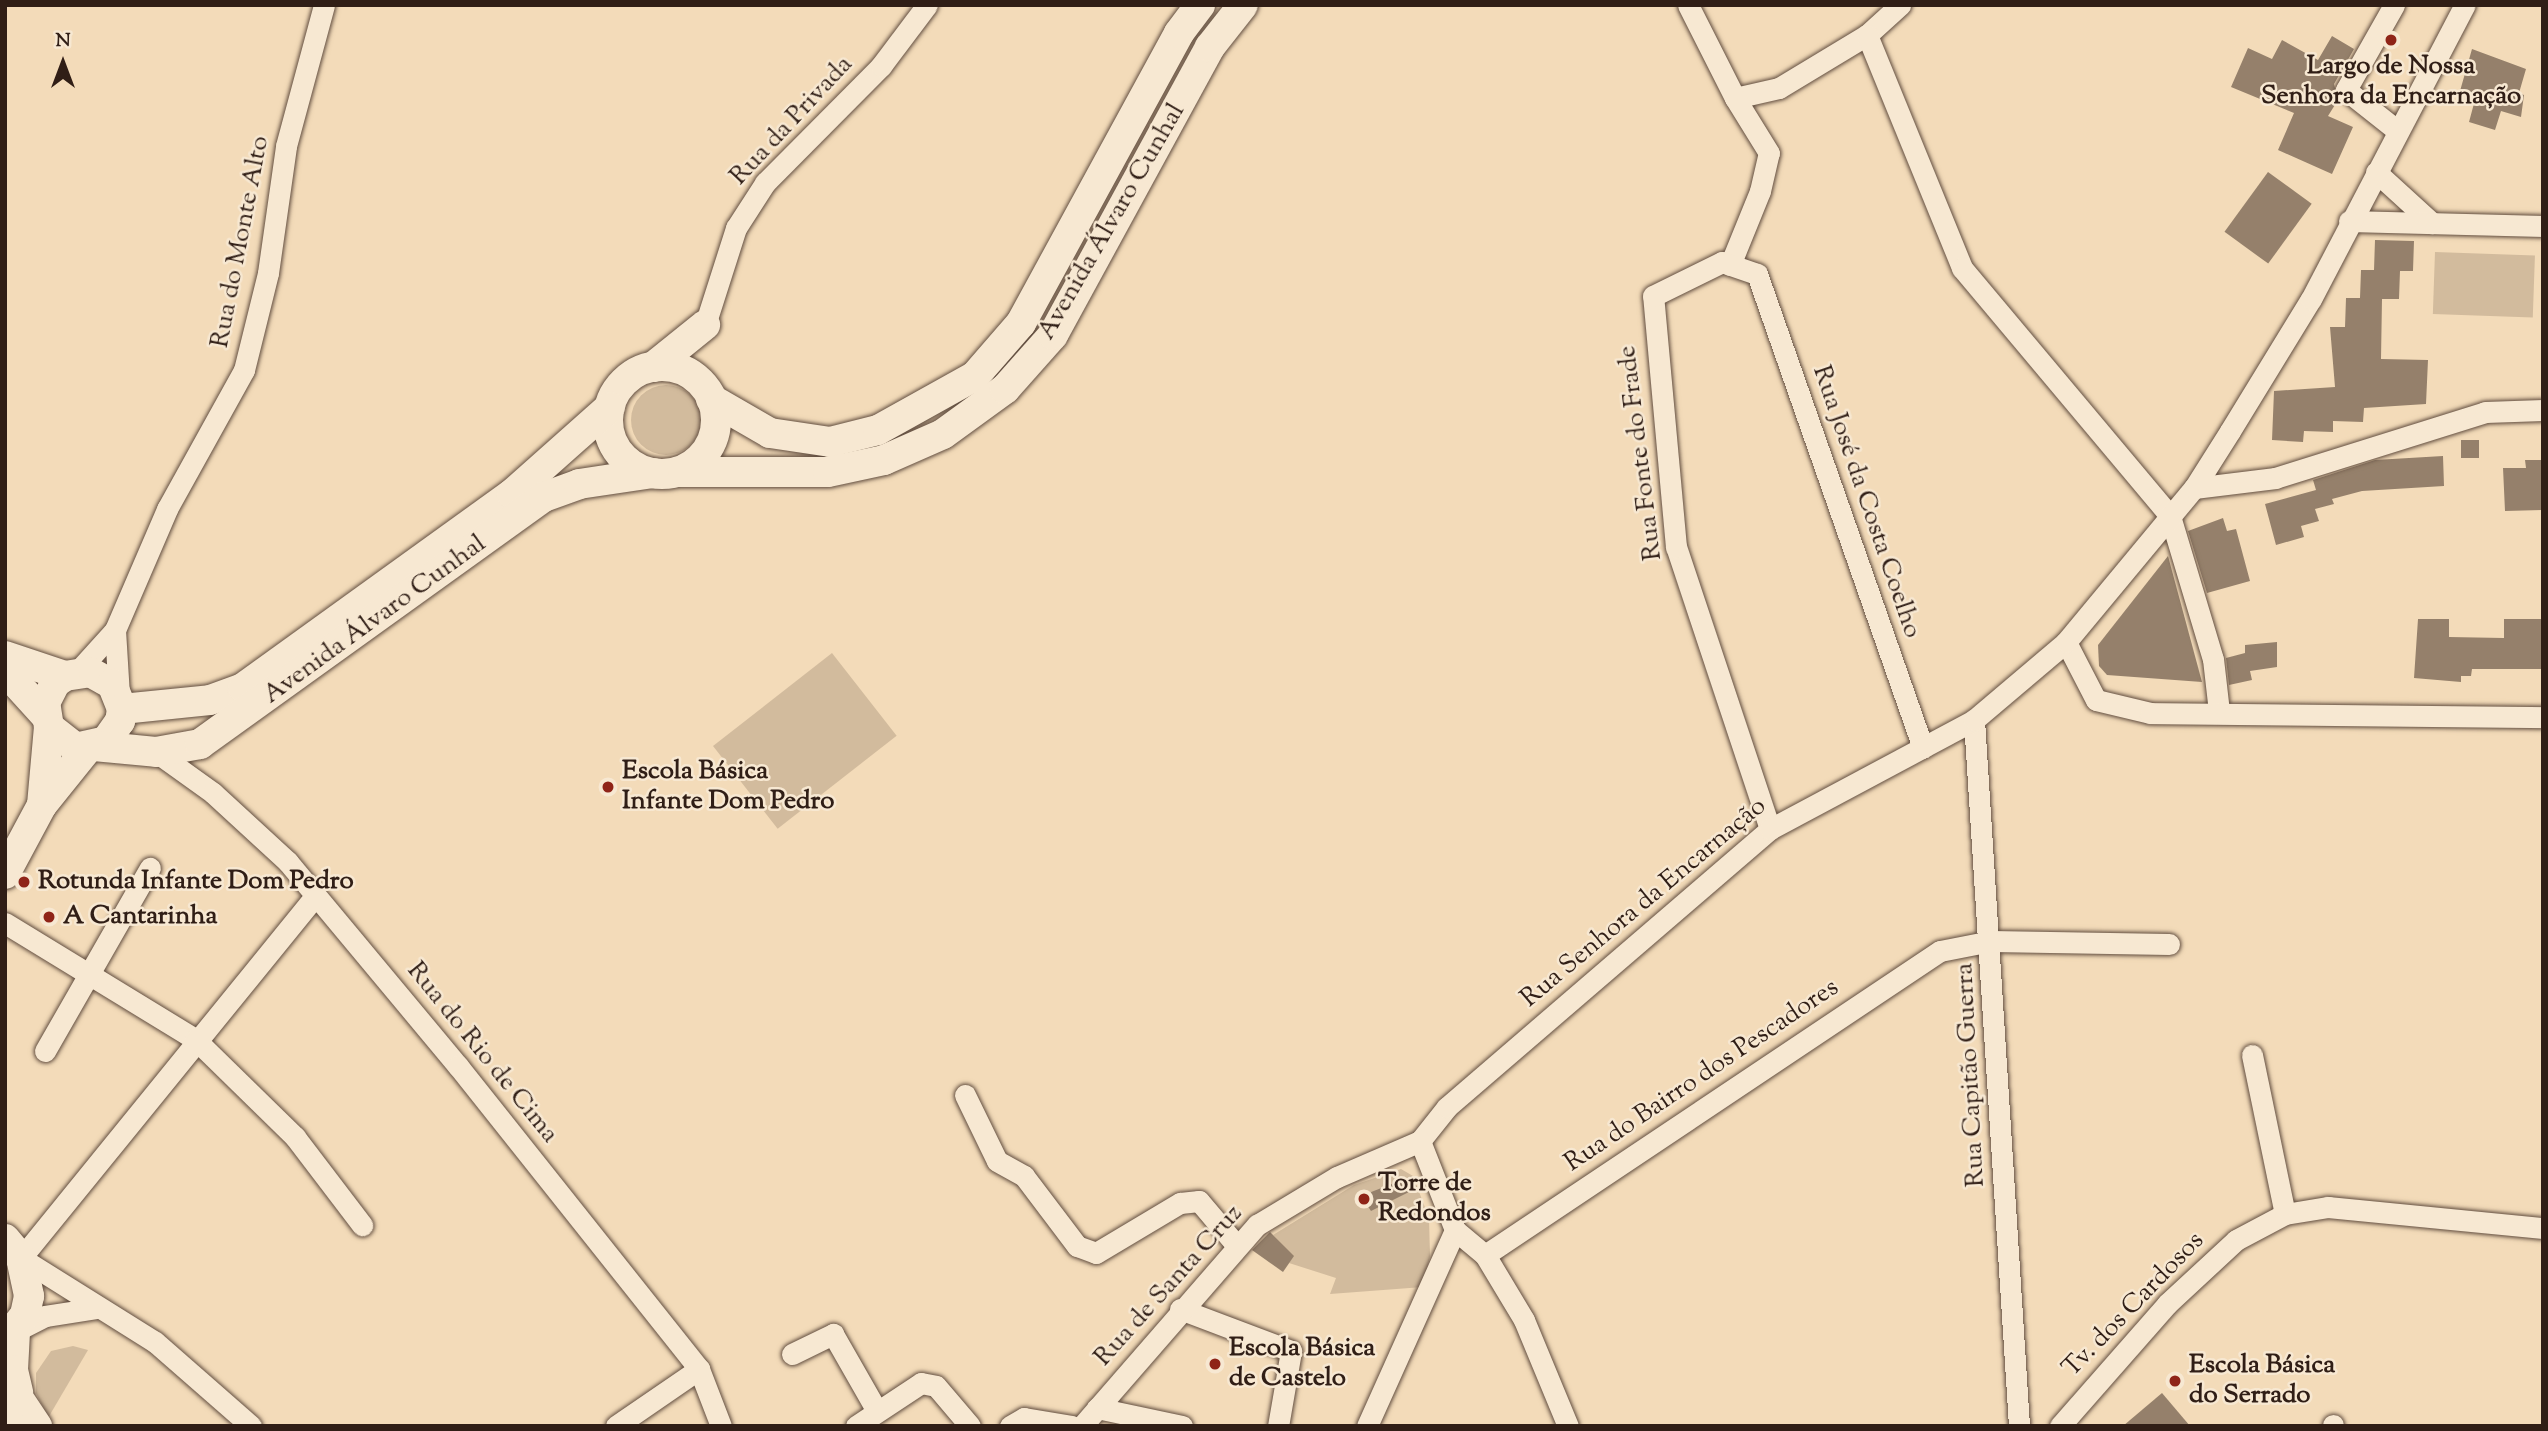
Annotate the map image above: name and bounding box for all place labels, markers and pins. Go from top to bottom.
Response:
marker: Largo de Nossa Senhora da Encarnação [2383,32,2399,48]
place label: Largo de Nossa Senhora da Encarnação [2261,51,2521,112]
place label: Escola Básica Infante Dom Pedro [622,756,834,818]
marker: Escola Básica Infante Dom Pedro [600,779,616,795]
place label: Rotunda Infante Dom Pedro [38,866,354,898]
marker: Rotunda Infante Dom Pedro [16,874,32,890]
place label: A Cantarinha [63,901,218,933]
marker: A Cantarinha [41,909,57,925]
place label: Torre de Redondos [1378,1168,1491,1230]
marker: Torre de Redondos [1356,1191,1372,1207]
place label: Escola Básica de Castelo [1229,1333,1375,1394]
place label: Escola Básica do Serrado [2189,1350,2335,1412]
marker: Escola Básica de Castelo [1207,1356,1223,1372]
marker: Escola Básica do Serrado [2167,1373,2183,1389]

